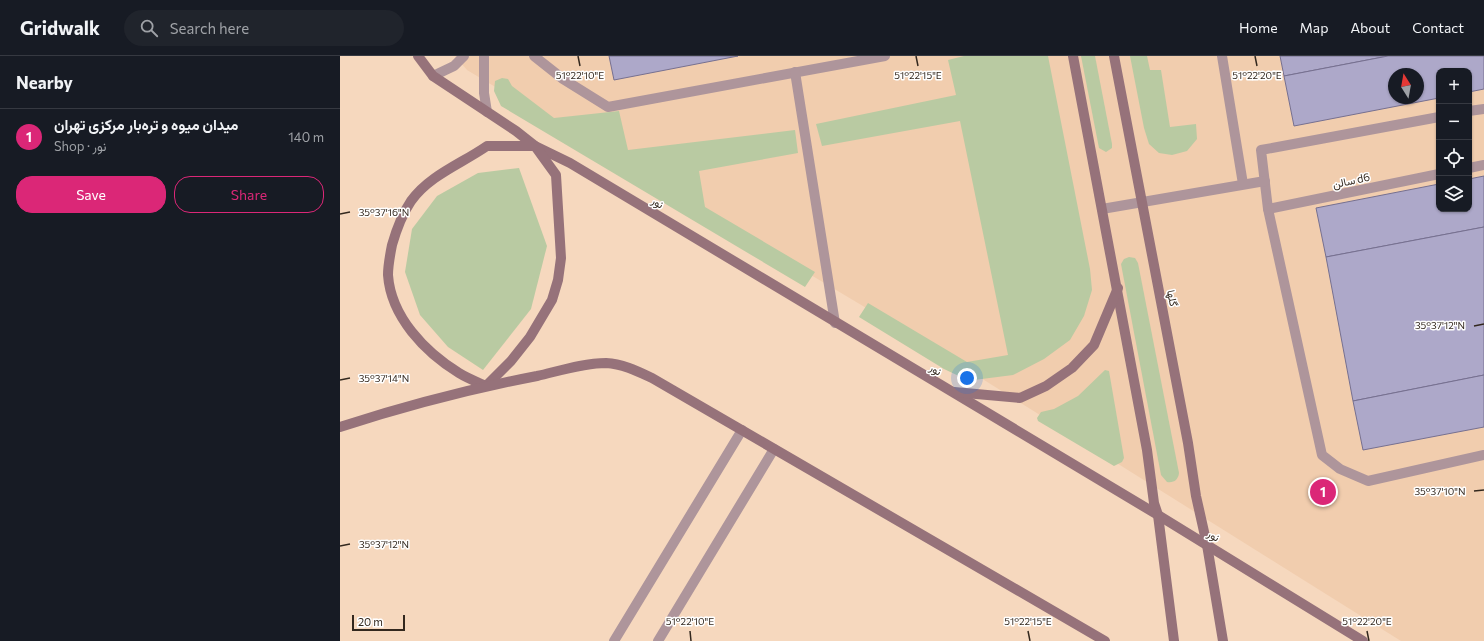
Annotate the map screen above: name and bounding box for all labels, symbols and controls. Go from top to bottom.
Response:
search box [124,10,404,46]
text: Gridwalk [20,16,100,39]
icon: search [138,17,160,39]
text: Search here [170,19,249,37]
text: Home [1239,19,1278,36]
text: Map [1300,19,1328,36]
text: About [1350,19,1390,36]
text: Contact [1412,19,1464,36]
north arrow [1388,68,1424,104]
map controls [1436,68,1472,212]
button: + [1436,68,1472,104]
text: 51°22'10"E [556,69,604,81]
text: 51°22'15"E [894,69,942,81]
text: 51°22'20"E [1232,69,1282,81]
text: Nearby [16,72,73,93]
button: − [1436,104,1472,140]
text: میدان میوه و تره‌بار مرکزی تهران [54,115,238,133]
text: 1 [26,129,32,145]
text: 140 m [288,129,324,145]
text: Shop · نور [54,138,107,154]
button: locate [1436,140,1472,176]
street label: سالن d6 [1331,170,1371,191]
button: Save [16,176,166,213]
button: Share [174,176,324,213]
button: layers [1436,176,1472,212]
street label: نور [648,193,666,211]
text: 35°37'16"N [359,206,409,218]
street label: گلها [1164,289,1181,308]
text: 35°37'12"N [1415,319,1465,331]
street label: نور [926,360,944,378]
your location [957,368,977,388]
text: 35°37'14"N [359,372,409,384]
pin: 1 [1310,477,1336,507]
text: 35°37'10"N [1414,485,1466,497]
street label: نور [1204,526,1222,544]
text: 35°37'12"N [359,538,409,550]
scale bar [352,613,405,632]
text: 20 m [358,615,383,628]
text: 51°22'10"E [666,615,714,627]
text: 51°22'15"E [1004,615,1052,627]
text: 51°22'20"E [1342,615,1392,627]

